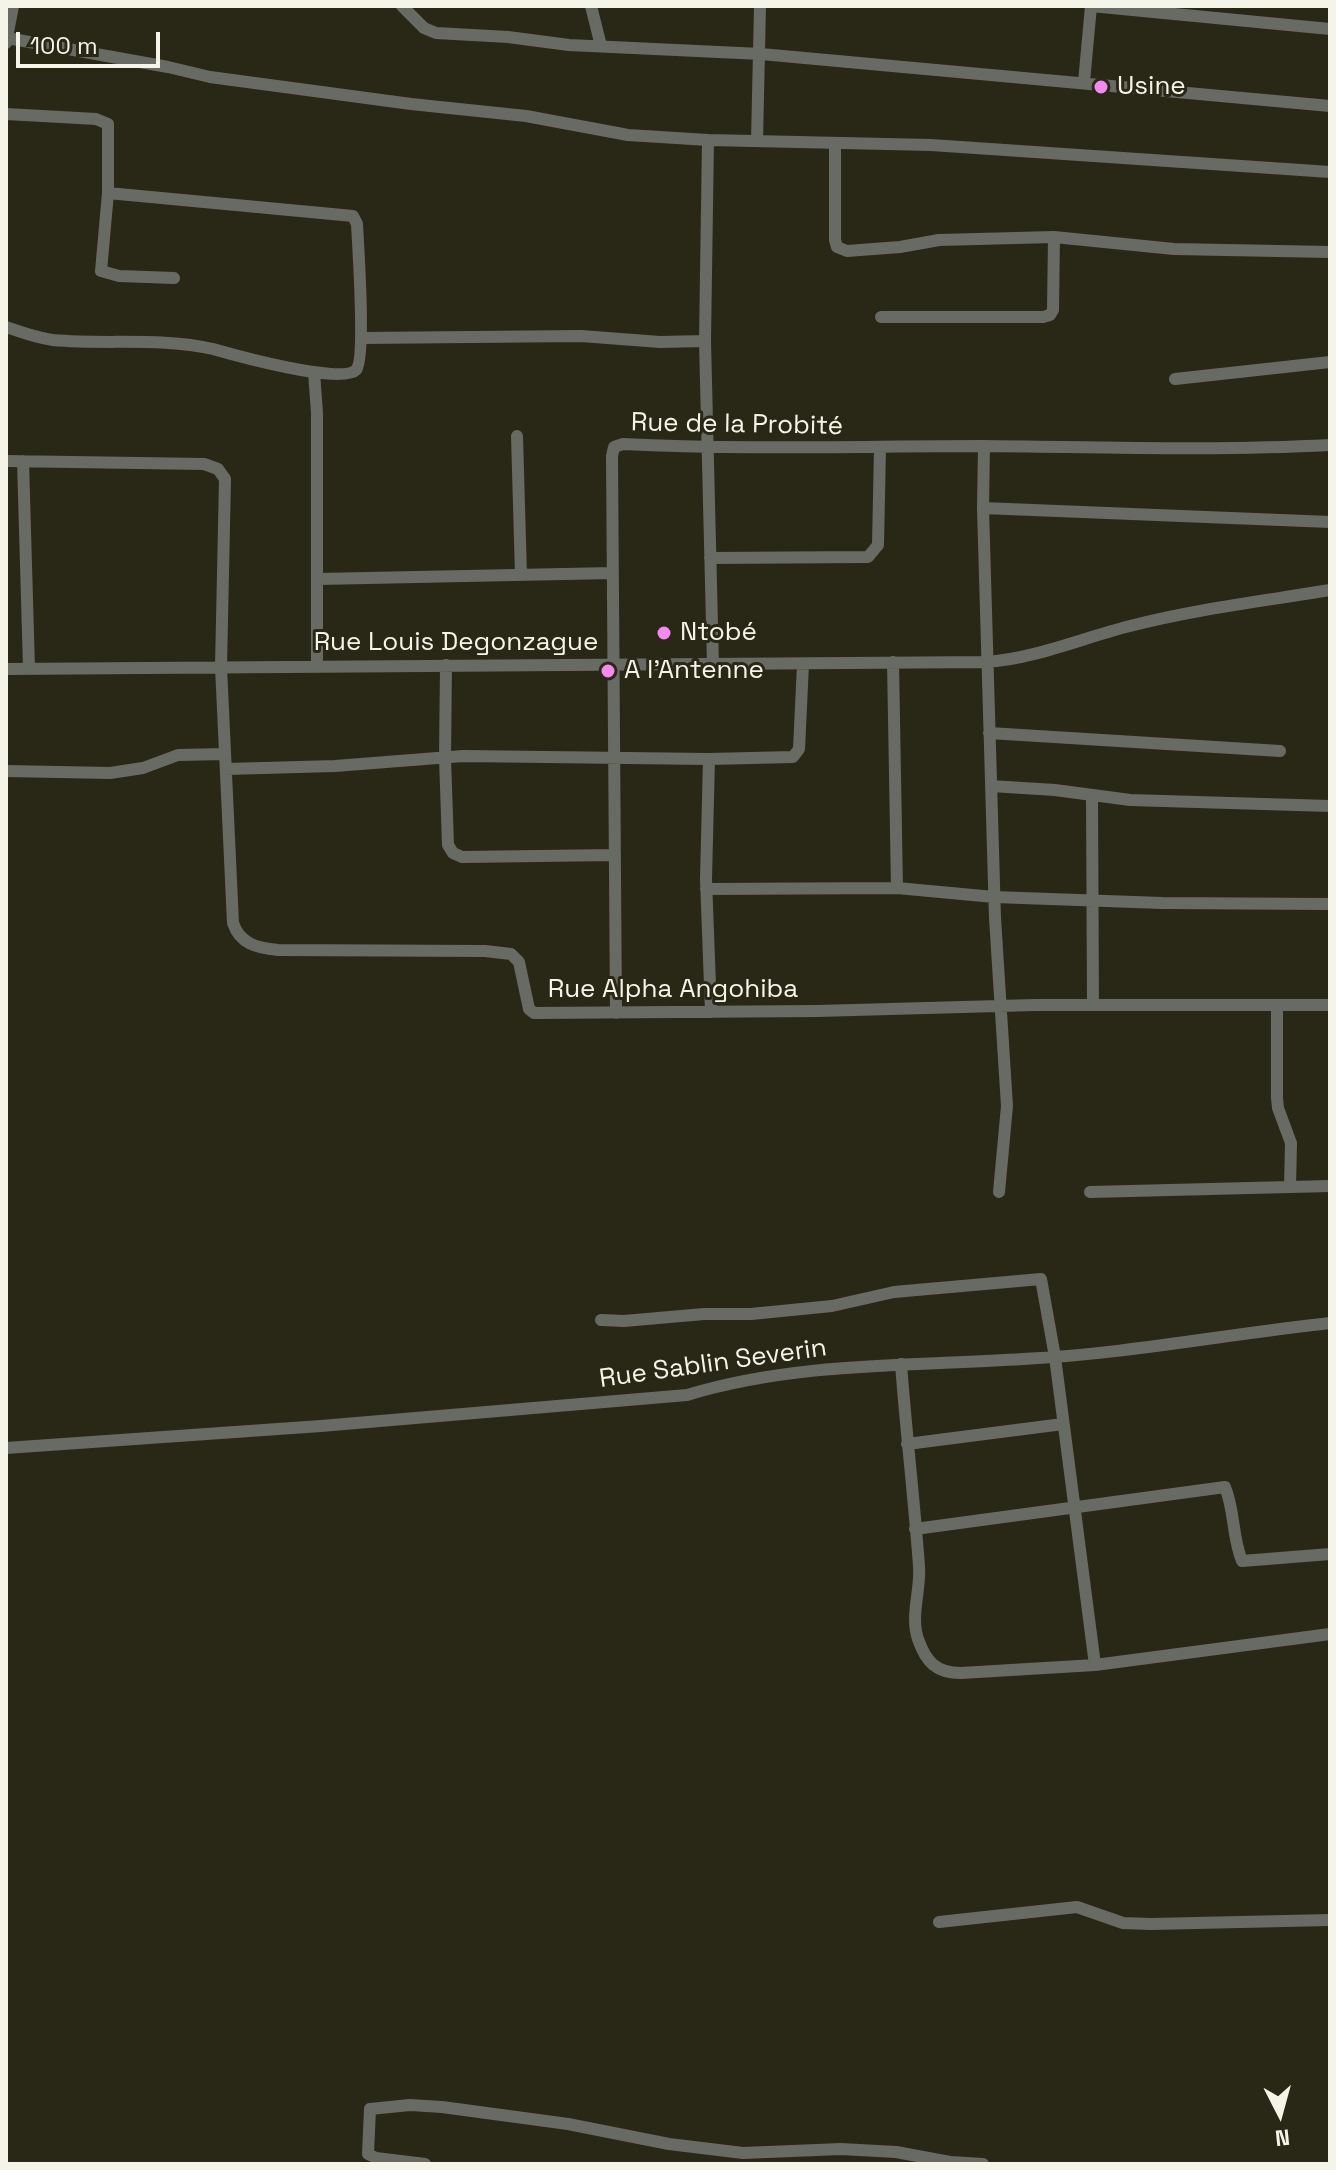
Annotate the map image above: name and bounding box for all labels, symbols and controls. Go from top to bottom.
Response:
scale bar [20,16,164,66]
text: 100 m [30,30,98,61]
place label: Usine [1117,71,1186,103]
marker: Usine [1092,78,1110,96]
street label: Rue de la Probité [631,408,843,442]
place label: Ntobé [680,617,757,649]
marker: Ntobé [655,624,673,642]
street label: Rue Louis Degonzague [314,627,598,659]
place label: A l'Antenne [624,655,764,687]
marker: A l'Antenne [599,662,617,680]
street label: Rue Alpha Angohiba [548,974,798,1006]
street label: Rue Sablin Severin [597,1333,829,1395]
north arrow [1240,2074,1320,2154]
text: N [1274,2123,1291,2153]

